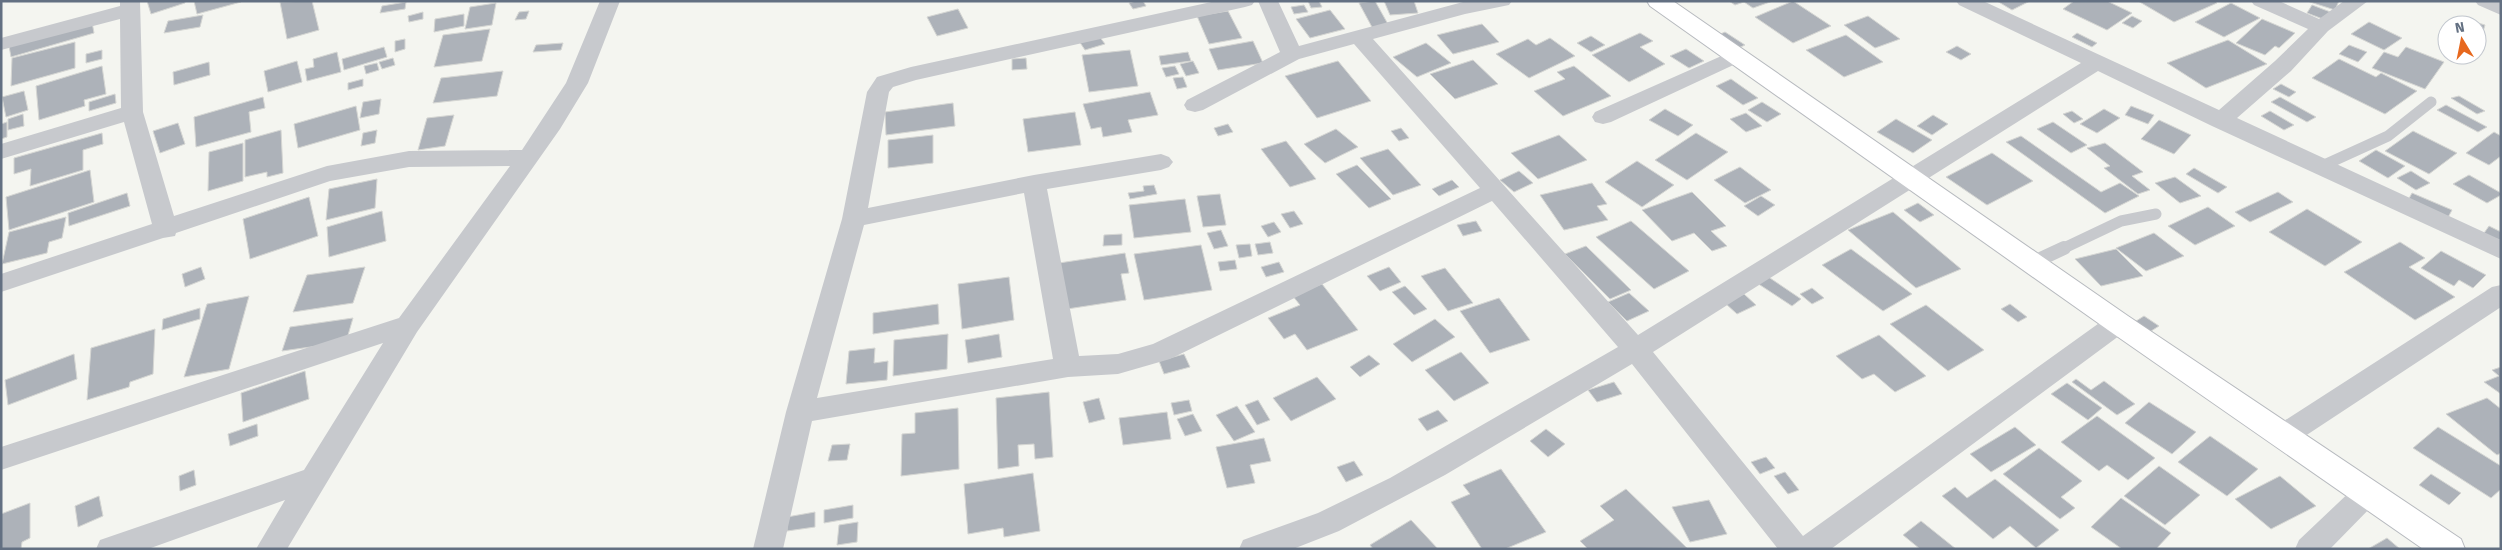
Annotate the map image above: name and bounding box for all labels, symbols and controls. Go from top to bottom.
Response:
north arrow [2437,15,2487,65]
text: N [2454,19,2466,37]

